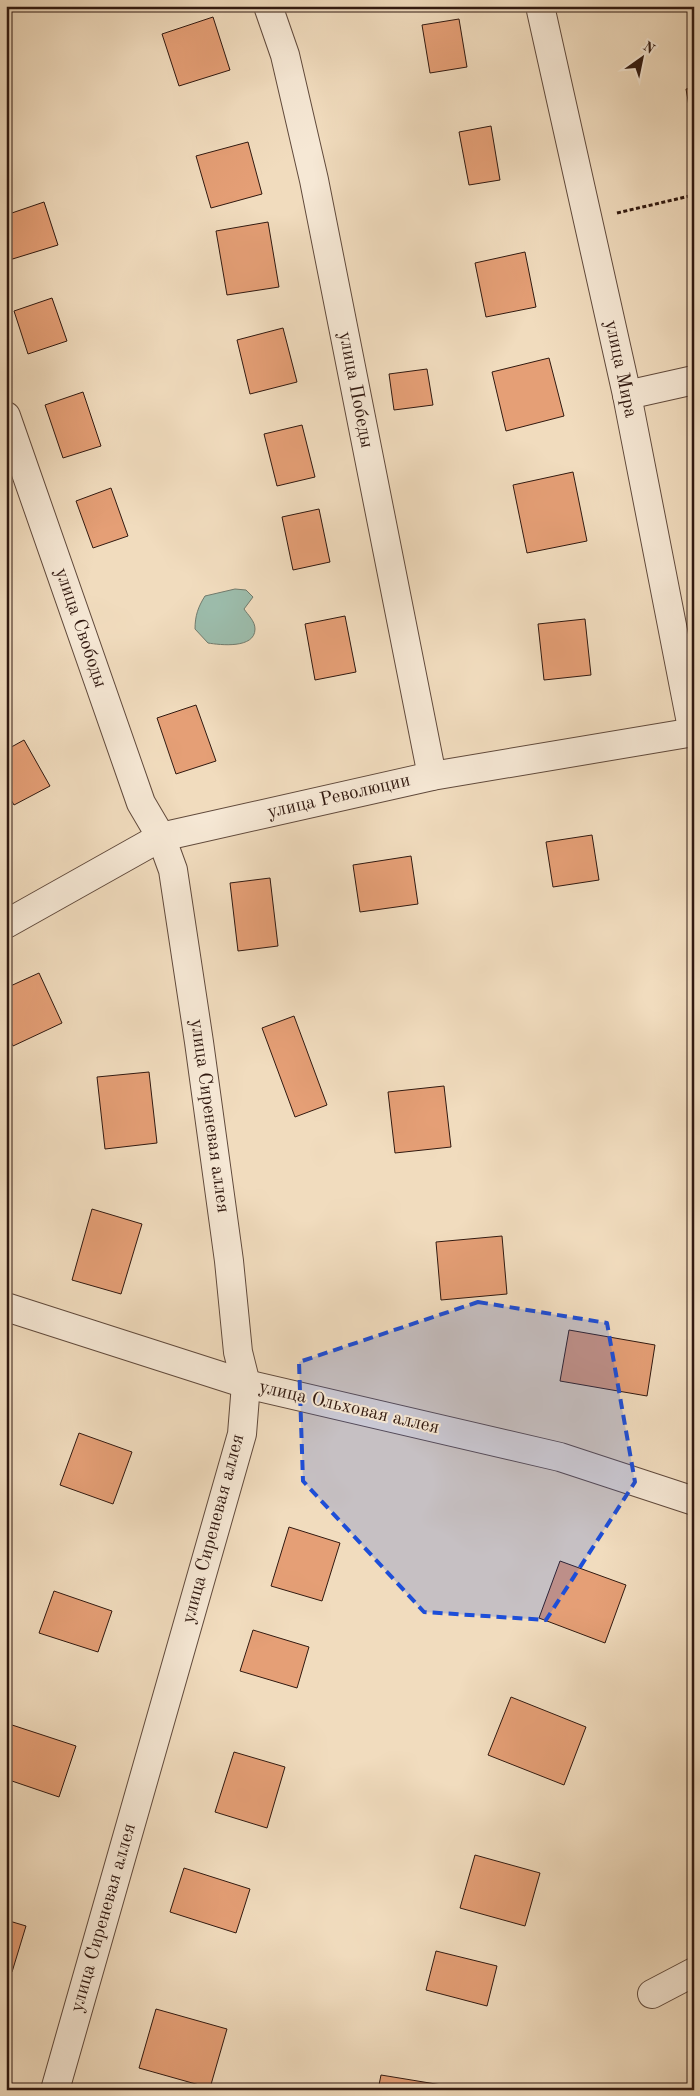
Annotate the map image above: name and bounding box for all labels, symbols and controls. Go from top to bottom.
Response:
north arrow [618,32,668,82]
text: N [640,39,657,57]
street label: улица Мира [600,318,640,420]
street label: улица Победы [334,330,376,450]
street label: улица Свободы [51,566,109,690]
street label: улица Революции [266,771,412,823]
street label: улица Сиреневая аллея [186,1018,232,1214]
street label: улица Ольховая аллея [257,1378,441,1438]
street label: улица Сиреневая аллея [180,1432,249,1626]
street label: улица Сиреневая аллея [68,1821,140,2015]

